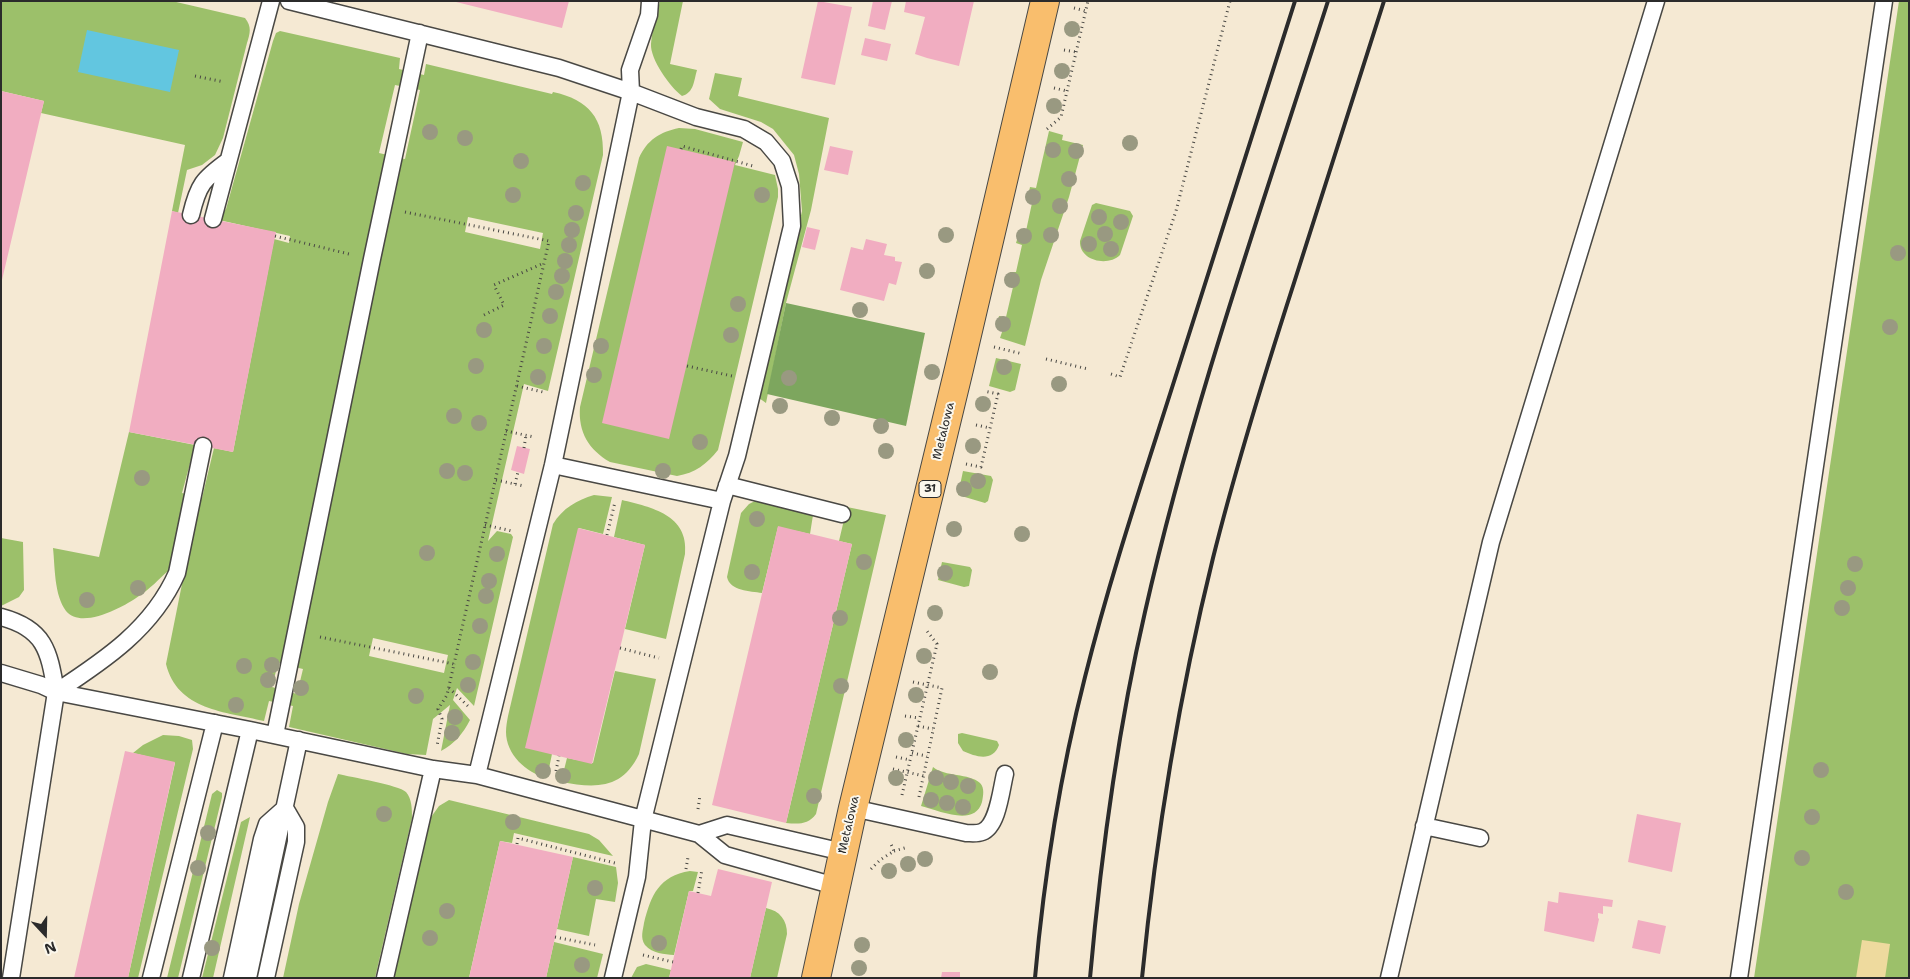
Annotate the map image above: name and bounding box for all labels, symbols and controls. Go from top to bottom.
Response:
street label: Metalowa [930,401,958,461]
road number: 31 [919,480,941,498]
street label: Metalowa [835,795,863,855]
north arrow [20,909,70,959]
text: N [42,938,59,958]

